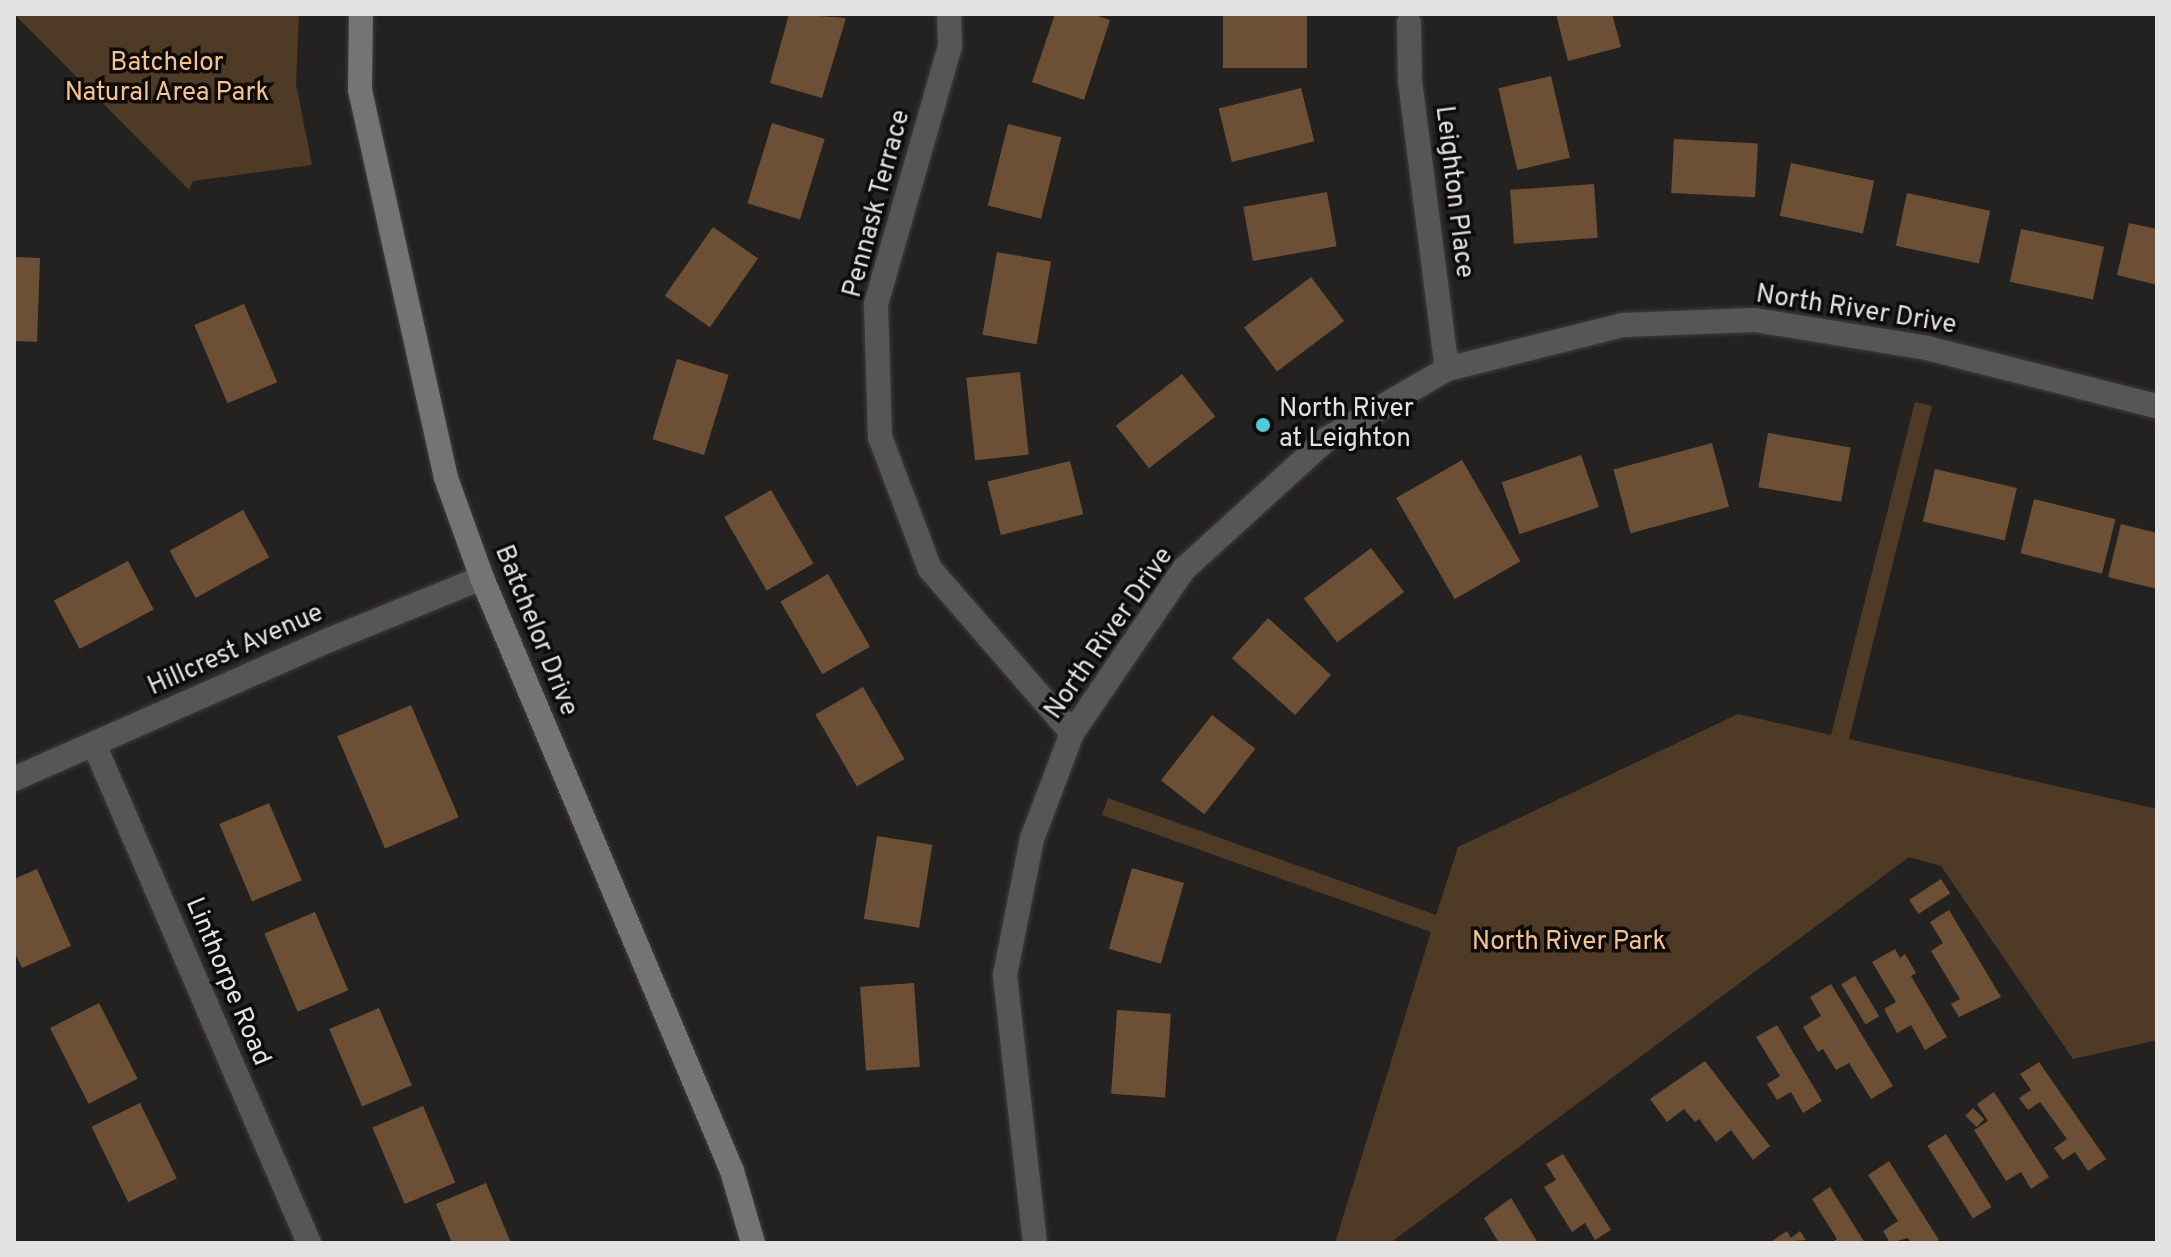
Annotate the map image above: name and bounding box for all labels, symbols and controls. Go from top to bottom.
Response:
park label: Batchelor Natural Area Park [64,48,270,110]
street label: Leighton Place [1427,104,1479,280]
street label: Pennask Terrace [838,106,918,302]
street label: North River Drive [1754,280,1958,342]
place label: North River at Leighton [1279,394,1414,456]
marker: North River at Leighton [1254,416,1272,434]
street label: Batchelor Drive [487,541,583,721]
street label: North River Drive [1039,542,1181,726]
street label: Hillcrest Avenue [143,598,329,704]
street label: Linthorpe Road [178,893,276,1071]
park label: North River Park [1472,927,1666,959]

